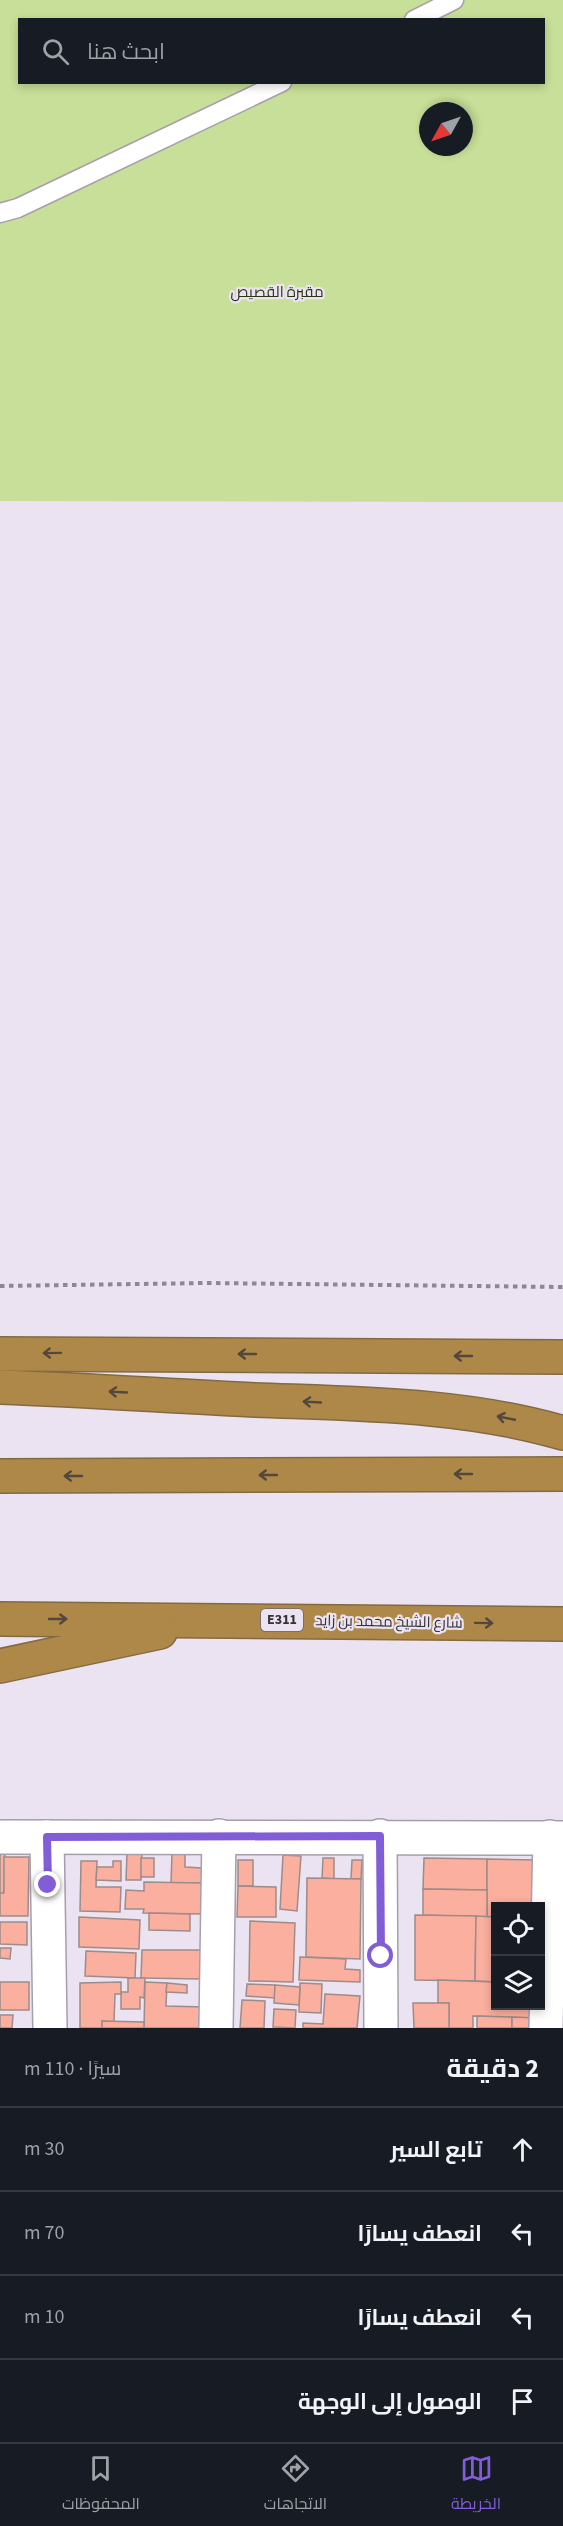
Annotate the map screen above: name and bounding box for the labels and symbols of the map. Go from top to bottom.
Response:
north arrow [419,102,473,156]
park label: مقبرة القصيص [230,282,324,303]
one-way arrow [42,1348,62,1359]
one-way arrow [237,1348,257,1360]
one-way arrow [453,1350,473,1362]
one-way arrow [108,1387,128,1398]
one-way arrow [303,1397,323,1408]
one-way arrow [497,1412,517,1423]
one-way arrow [453,1468,473,1480]
one-way arrow [258,1469,278,1481]
one-way arrow [63,1470,83,1482]
road number: E311 [261,1609,303,1631]
street label: شارع الشيخ محمد بن زايد [315,1610,463,1634]
one-way arrow [48,1613,68,1625]
one-way arrow [474,1617,494,1629]
route end [34,1871,60,1897]
route start [367,1942,393,1968]

